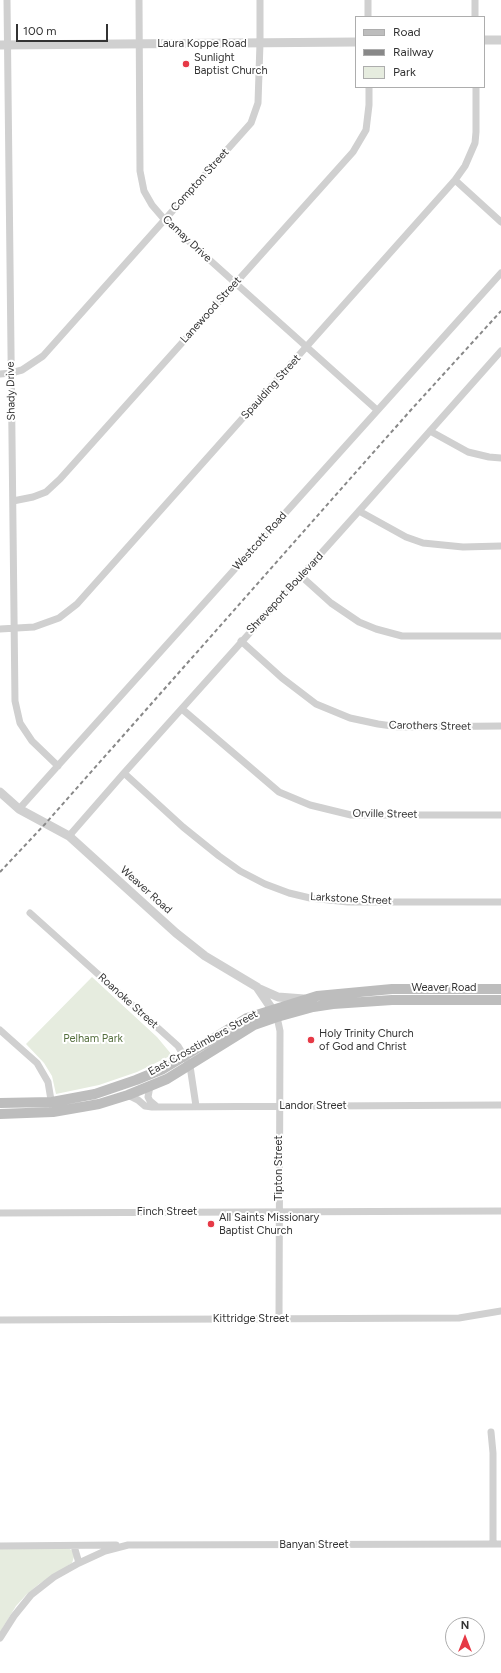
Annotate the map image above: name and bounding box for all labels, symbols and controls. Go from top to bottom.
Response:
scale bar [18,16,110,42]
legend [355,16,485,88]
text: 100 m [23,24,57,38]
text: Road [393,25,421,39]
street label: Laura Koppe Road [157,37,247,51]
text: Railway [393,45,434,59]
place label: Sunlight Baptist Church [194,51,268,77]
marker: Sunlight Baptist Church [181,59,191,69]
text: Park [393,65,416,79]
street label: Compton Street [168,146,232,214]
street label: Camay Drive [160,213,214,265]
street label: Lanewood Street [178,274,244,346]
street label: Spaulding Street [238,352,304,422]
street label: Shady Drive [4,361,18,421]
street label: Westcott Road [230,509,290,573]
street label: Shreveport Boulevard [244,550,326,636]
street label: Carothers Street [389,719,471,733]
street label: Orville Street [352,807,418,821]
street label: Weaver Road [117,863,175,917]
street label: Larkstone Street [310,890,392,908]
street label: Roanoke Street [95,971,161,1031]
street label: Weaver Road [411,981,477,995]
street label: East Crosstimbers Street [146,1007,260,1079]
place label: Holy Trinity Church of God and Christ [319,1027,414,1053]
park label: Pelham Park [63,1032,123,1046]
marker: Holy Trinity Church of God and Christ [306,1035,316,1045]
street label: Landor Street [279,1099,347,1113]
street label: Tipton Street [272,1135,286,1201]
street label: Finch Street [137,1205,197,1219]
place label: All Saints Missionary Baptist Church [219,1211,319,1237]
marker: All Saints Missionary Baptist Church [206,1219,216,1229]
street label: Kittridge Street [213,1312,289,1326]
street label: Banyan Street [279,1538,349,1552]
north arrow [445,1617,485,1657]
text: N [461,1619,469,1632]

